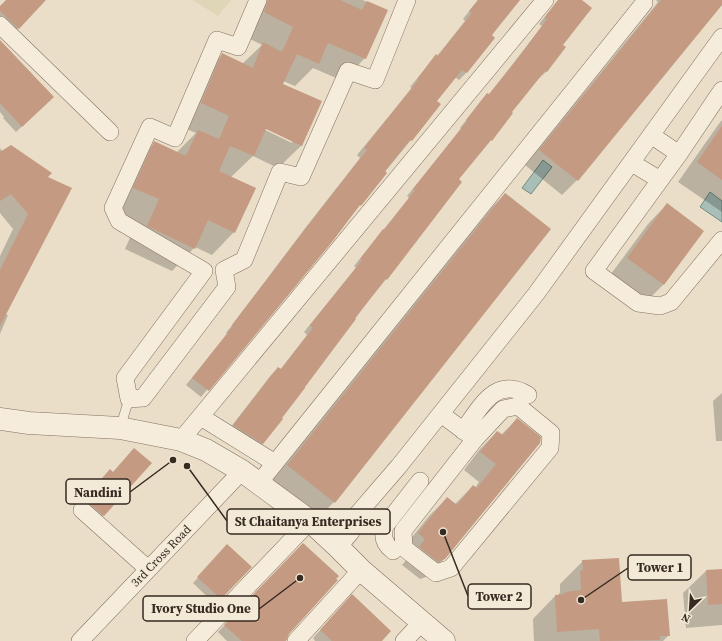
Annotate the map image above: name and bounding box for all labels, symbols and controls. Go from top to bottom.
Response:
callout: Nandini [66,479,130,504]
text: Nandini [74,484,122,501]
callout: St Chaitanya Enterprises [227,509,390,534]
text: St Chaitanya Enterprises [235,513,381,530]
street label: 3rd Cross Road [127,522,195,590]
callout: Tower 1 [628,555,691,580]
text: Tower 1 [636,559,684,576]
callout: Tower 2 [468,584,531,609]
text: Tower 2 [475,588,523,605]
north arrow [670,589,710,629]
callout: Ivory Studio One [143,596,259,621]
text: Ivory Studio One [151,600,251,617]
text: N [679,609,693,626]

